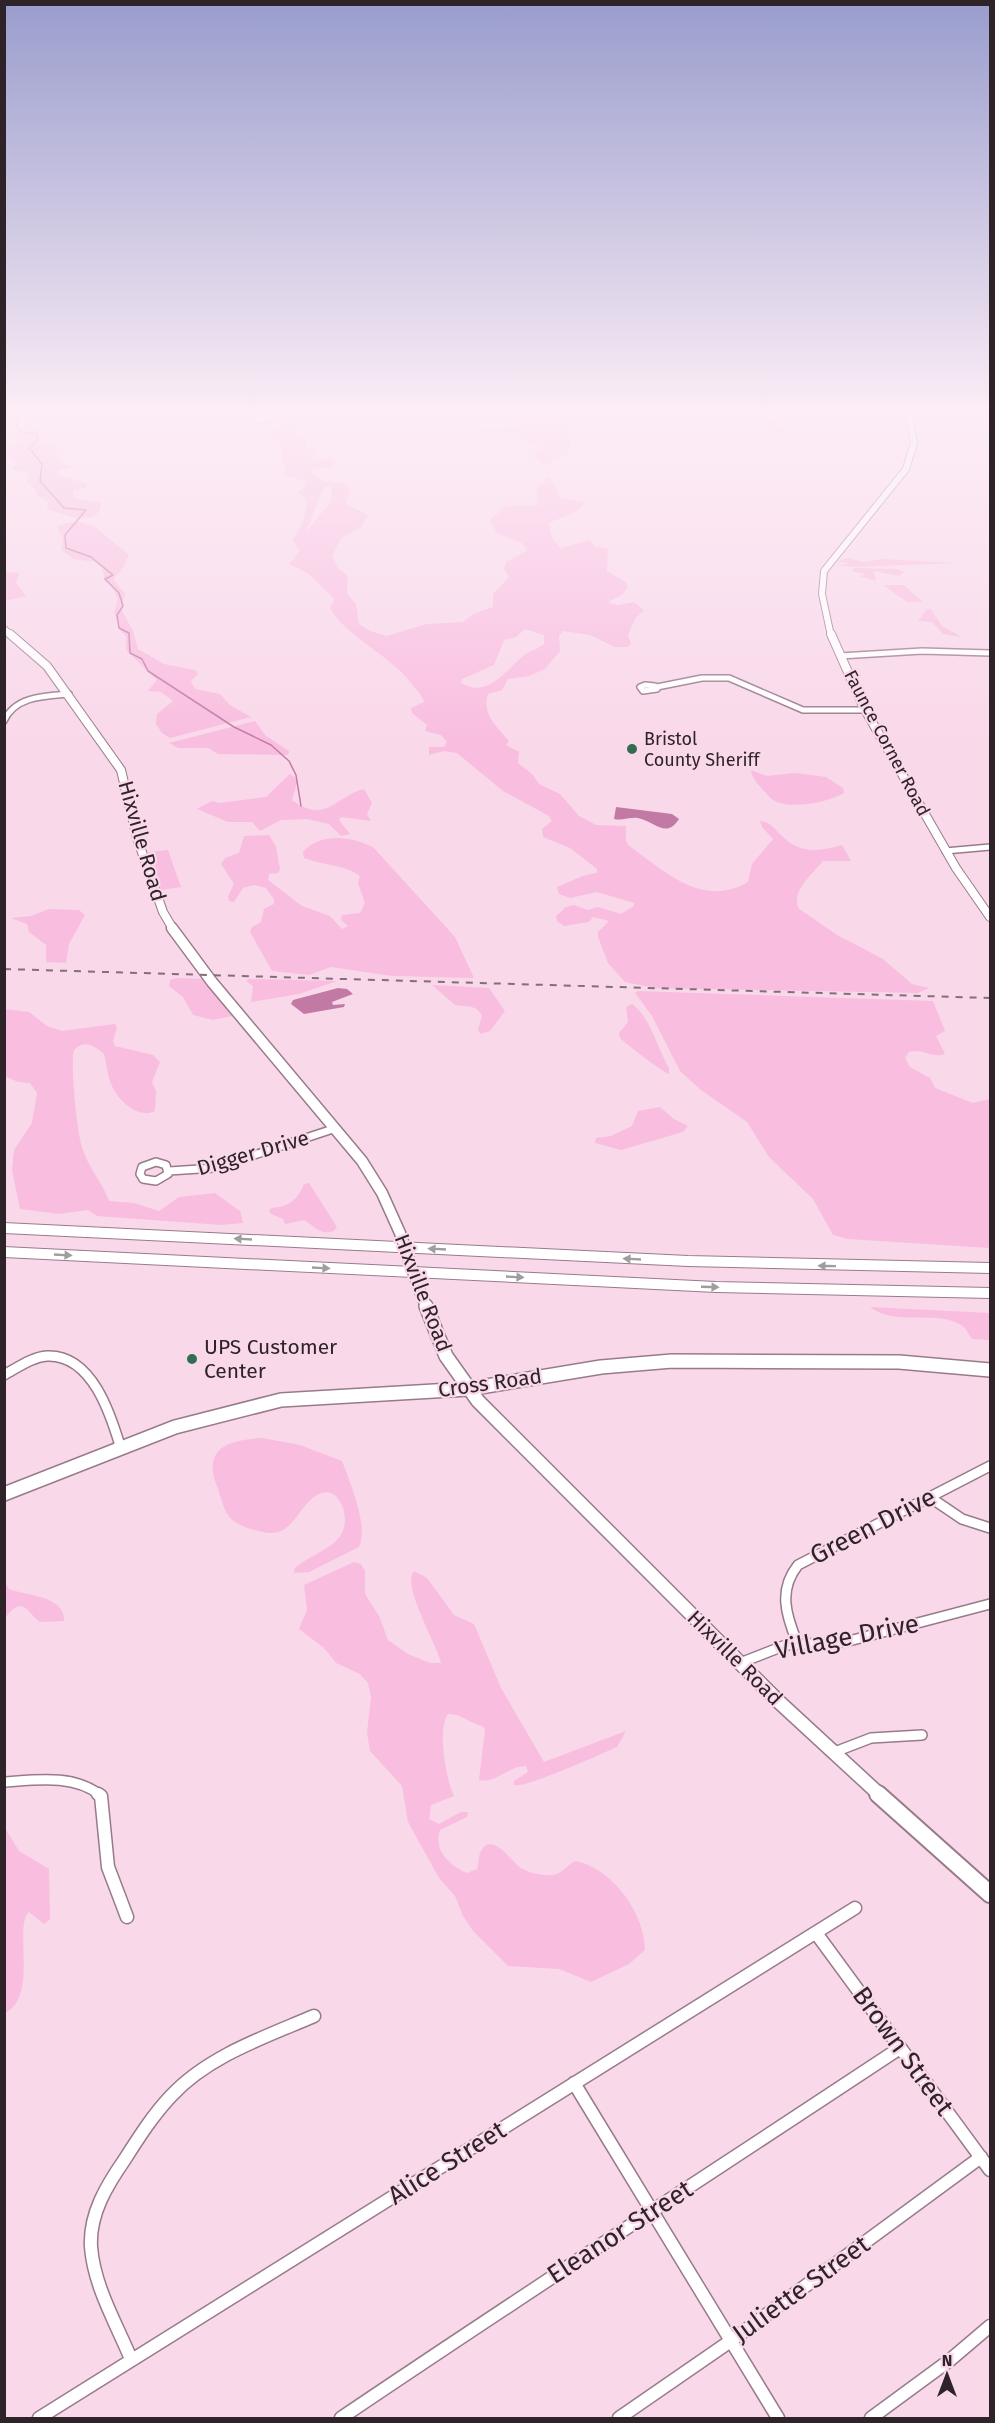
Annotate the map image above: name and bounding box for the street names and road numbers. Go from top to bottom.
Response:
street label: Faunce Corner Road [839,666,935,820]
street label: Hixville Road [112,778,172,904]
street label: Digger Drive [194,1125,312,1181]
street label: Hixville Road [389,1230,457,1356]
street label: Cross Road [436,1363,544,1403]
street label: Green Drive [805,1481,941,1571]
street label: Hixville Road [682,1605,788,1711]
street label: Village Drive [772,1608,922,1666]
street label: Brown Street [846,1981,960,2122]
street label: Alice Street [382,2114,512,2211]
street label: Eleanor Street [541,2173,699,2291]
street label: Juliette Street [726,2228,876,2349]

